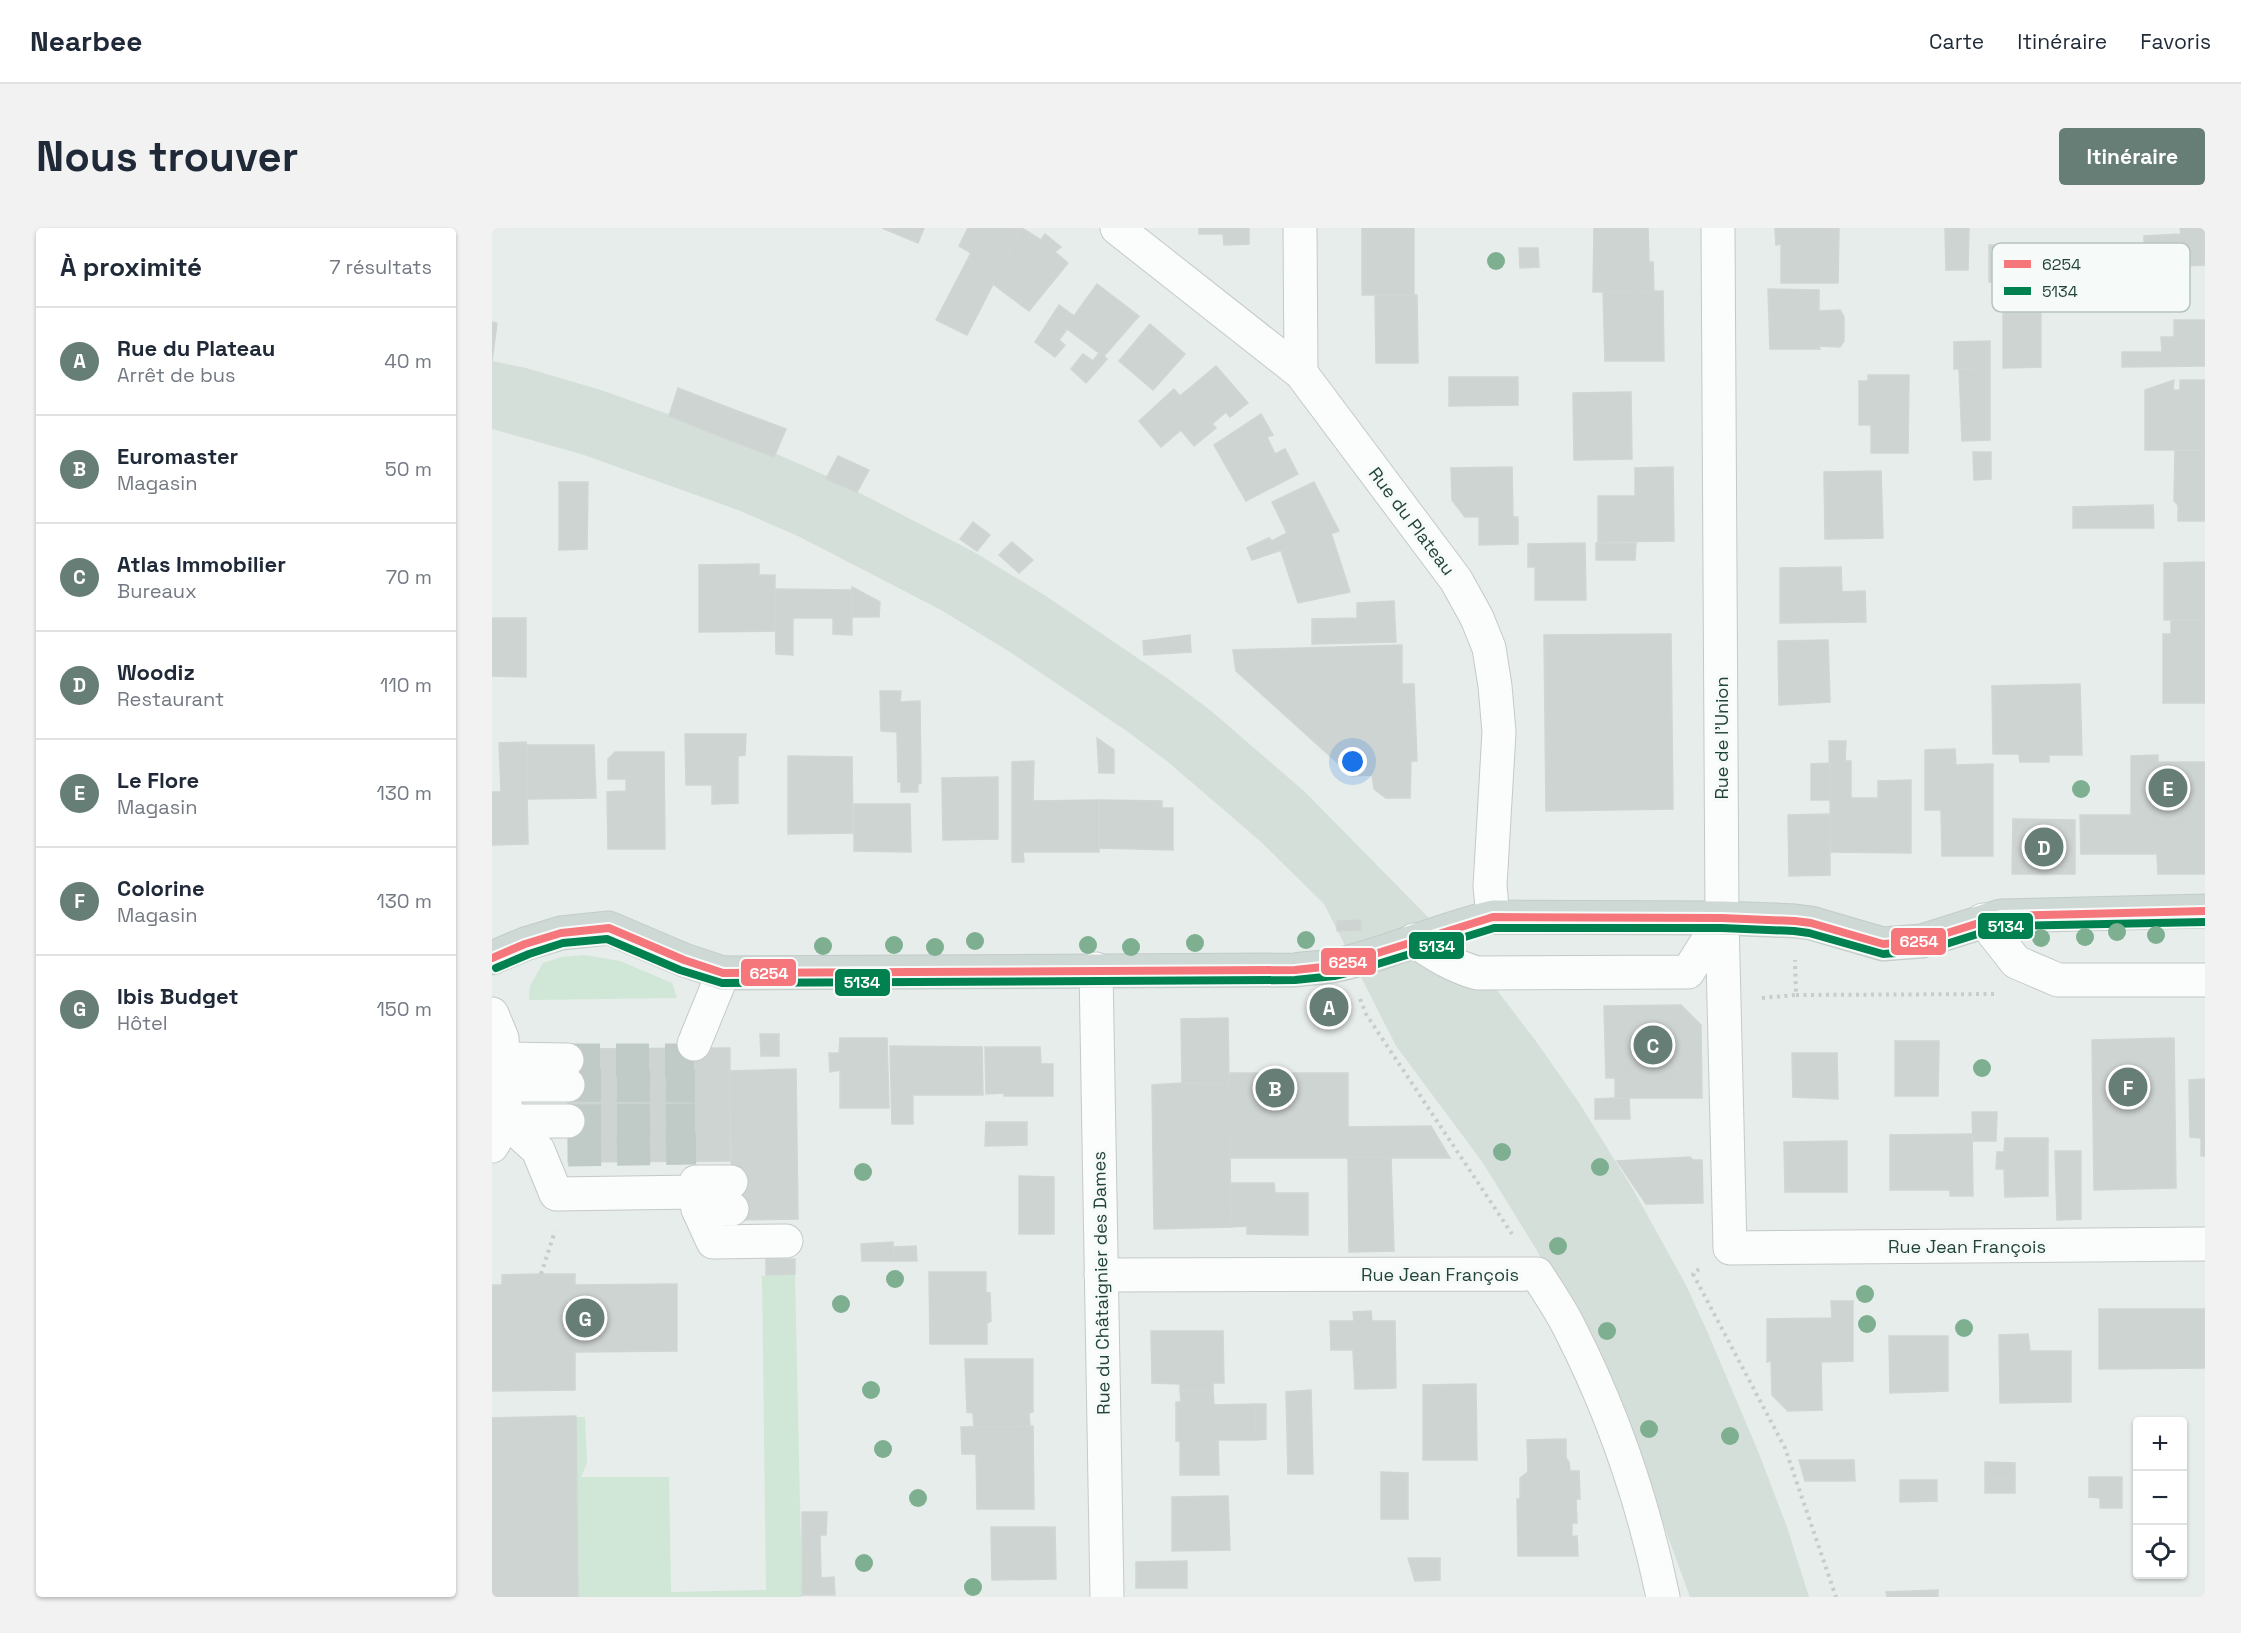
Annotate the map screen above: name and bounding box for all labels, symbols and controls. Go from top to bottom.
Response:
text: Nearbee [30,23,142,59]
text: Carte [1929,28,1984,55]
text: Itinéraire [2017,28,2107,55]
text: Favoris [2140,28,2211,55]
button: Itinéraire [2059,128,2205,185]
text: Nous trouver [36,130,298,183]
legend [1992,243,2190,312]
text: À proximité [60,250,202,284]
text: 7 résultats [329,254,432,280]
text: 6254 [2042,254,2081,275]
text: 5134 [2042,281,2078,302]
text: Rue du Plateau [117,334,275,362]
text: A [73,348,86,374]
text: 40 m [384,348,432,374]
text: Arrêt de bus [117,362,236,388]
text: Euromaster [117,442,238,470]
text: B [73,456,86,482]
text: 50 m [385,456,432,482]
street label: Rue du Plateau [1364,462,1460,580]
text: Magasin [117,470,198,496]
text: Atlas Immobilier [117,550,286,578]
text: C [73,564,86,590]
text: 70 m [386,564,432,590]
text: Bureaux [117,578,197,604]
text: Woodiz [117,658,195,686]
text: D [73,672,86,698]
text: 110 m [380,672,432,698]
street label: Rue de l'Union [1710,676,1733,800]
text: Restaurant [117,686,224,712]
your location [1338,747,1367,776]
text: Le Flore [117,766,199,794]
pin: E [2148,766,2188,810]
text: E [74,780,85,806]
text: 130 m [376,780,432,806]
text: Magasin [117,794,198,820]
pin: D [2024,824,2064,870]
text: Colorine [117,874,205,902]
text: F [74,888,85,914]
text: 130 m [376,888,432,914]
text: Magasin [117,902,198,928]
line badge: 5134 [1977,912,2034,940]
text: 5134 [1988,916,2024,937]
line badge: 6254 [1890,927,1947,956]
line badge: 5134 [1408,931,1465,960]
text: 6254 [1899,931,1939,952]
text: 5134 [1419,936,1455,957]
line badge: 6254 [1320,947,1377,976]
text: 6254 [1328,952,1368,973]
line badge: 6254 [740,958,797,987]
text: 6254 [749,963,789,984]
line badge: 5134 [834,968,891,997]
text: 5134 [844,972,880,993]
text: Ibis Budget [117,982,238,1010]
pin: A [1310,984,1348,1030]
text: G [73,996,86,1022]
text: 150 m [377,996,432,1022]
text: Hôtel [117,1010,168,1036]
pin: C [1634,1022,1672,1068]
pin: F [2108,1064,2148,1110]
pin: B [1256,1066,1294,1110]
street label: Rue du Châtaignier des Dames [1087,1151,1115,1415]
street label: Rue Jean François [1888,1235,2046,1258]
street label: Rue Jean François [1361,1263,1519,1286]
pin: G [566,1296,604,1340]
map controls [2133,1417,2187,1579]
button: + [2133,1417,2187,1471]
button: − [2133,1471,2187,1525]
button: locate [2133,1525,2187,1579]

